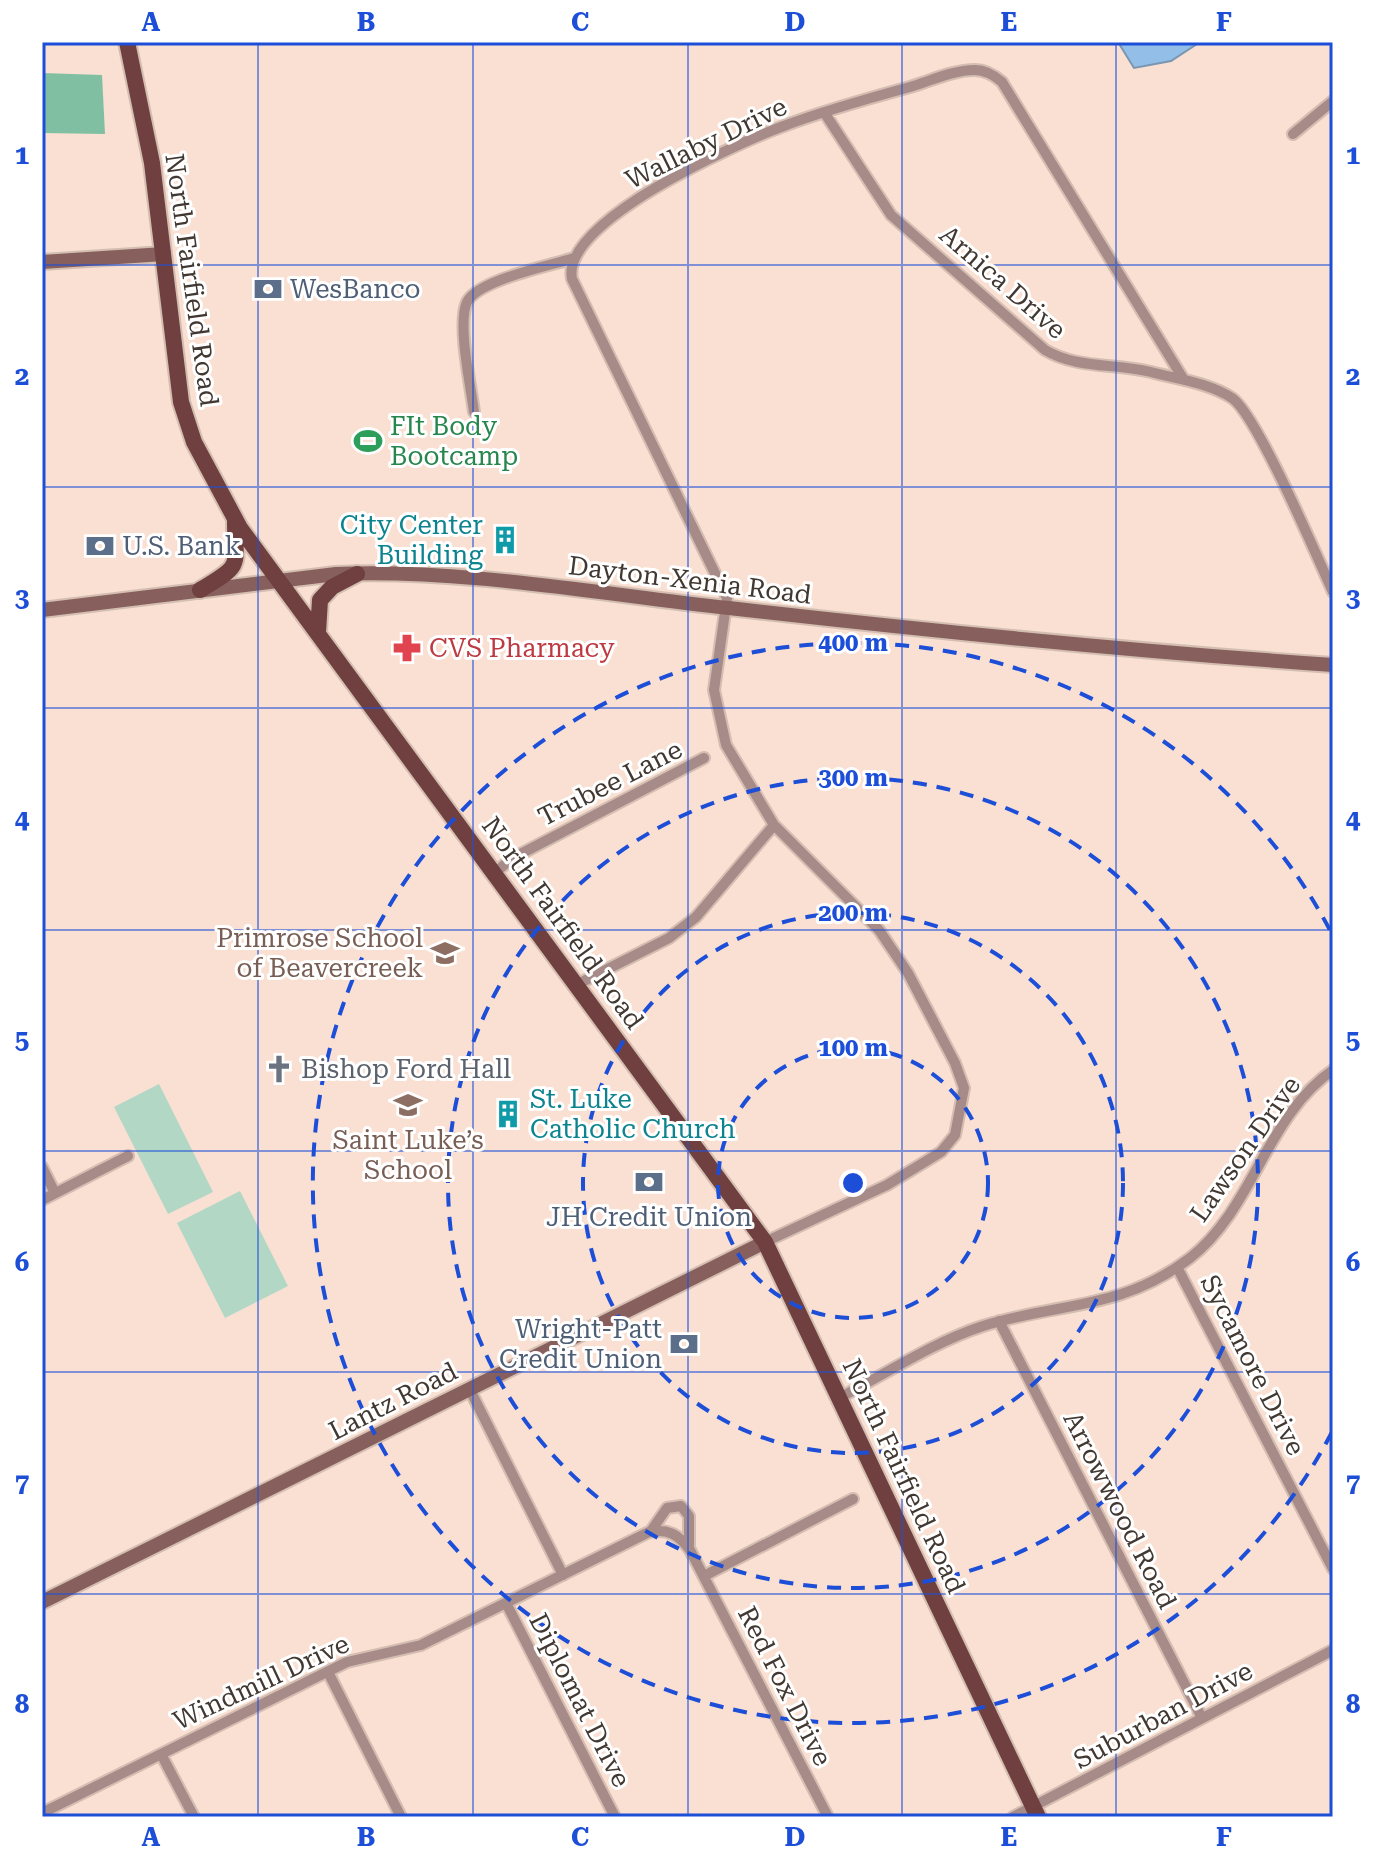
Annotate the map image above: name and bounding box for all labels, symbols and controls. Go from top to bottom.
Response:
text: A [142,7,161,37]
text: B [357,7,375,37]
text: C [571,7,589,37]
text: D [785,7,805,37]
text: E [1001,7,1017,37]
text: F [1216,7,1232,37]
street label: Wallaby Drive [620,91,792,195]
text: 1 [15,140,29,170]
text: 1 [1346,140,1360,170]
street label: North Fairfield Road [159,152,225,409]
street label: Arnica Drive [934,219,1072,345]
bank icon: WesBanco [253,274,283,304]
place label: WesBanco [290,274,421,304]
text: 2 [15,361,29,391]
text: 2 [1346,361,1360,391]
place label: FIt Body Bootcamp [390,411,518,471]
sports icon: FIt Body Bootcamp [353,426,383,456]
place label: City Center Building [340,510,483,570]
building icon: City Center Building [490,525,520,555]
bank icon: U.S. Bank [85,531,115,561]
place label: U.S. Bank [122,531,241,561]
street label: Dayton-Xenia Road [567,550,814,610]
text: 3 [15,583,29,613]
text: 3 [1346,583,1360,613]
text: 400 m [818,629,888,657]
pharmacy icon: CVS Pharmacy [392,633,422,663]
place label: CVS Pharmacy [429,633,615,663]
street label: Trubee Lane [533,734,687,832]
text: 300 m [818,764,888,792]
text: 4 [15,804,30,834]
text: 4 [1346,804,1361,834]
street label: North Fairfield Road [476,811,650,1035]
text: 200 m [818,899,888,927]
place label: Primrose School of Beavercreek [216,923,423,983]
school or university icon: Primrose School of Beavercreek [430,938,460,968]
text: 5 [15,1025,29,1055]
text: 5 [1346,1025,1360,1055]
text: 100 m [818,1034,888,1062]
church icon: Bishop Ford Hall [264,1054,294,1084]
place label: Bishop Ford Hall [301,1054,511,1084]
street label: Lawson Drive [1184,1070,1306,1228]
place label: St. Luke Catholic Church [530,1084,736,1144]
school or university icon: Saint Luke’s School [393,1090,423,1120]
building icon: St. Luke Catholic Church [493,1099,523,1129]
place label: Saint Luke’s School [332,1125,484,1185]
bank icon: JH Credit Union [634,1167,664,1197]
centre of rings [839,1169,867,1197]
place label: JH Credit Union [546,1202,752,1232]
text: 6 [15,1247,29,1277]
text: 6 [1346,1247,1360,1277]
street label: Sycamore Drive [1195,1270,1311,1460]
place label: Wright-Patt Credit Union [499,1314,662,1374]
bank icon: Wright-Patt Credit Union [669,1329,699,1359]
street label: North Fairfield Road [837,1354,972,1598]
street label: Lantz Road [324,1356,462,1446]
street label: Arrowwood Road [1057,1407,1183,1614]
text: 7 [15,1468,29,1498]
text: 7 [1346,1468,1360,1498]
street label: Red Fox Drive [732,1601,838,1771]
street label: Diplomat Drive [523,1608,637,1792]
street label: Windmill Drive [168,1628,354,1736]
street label: Suburban Drive [1069,1655,1257,1775]
text: 8 [15,1689,30,1719]
text: 8 [1346,1689,1361,1719]
text: A [142,1822,161,1852]
text: B [357,1822,375,1852]
text: C [571,1822,589,1852]
text: D [785,1822,805,1852]
text: E [1001,1822,1017,1852]
text: F [1216,1822,1232,1852]

